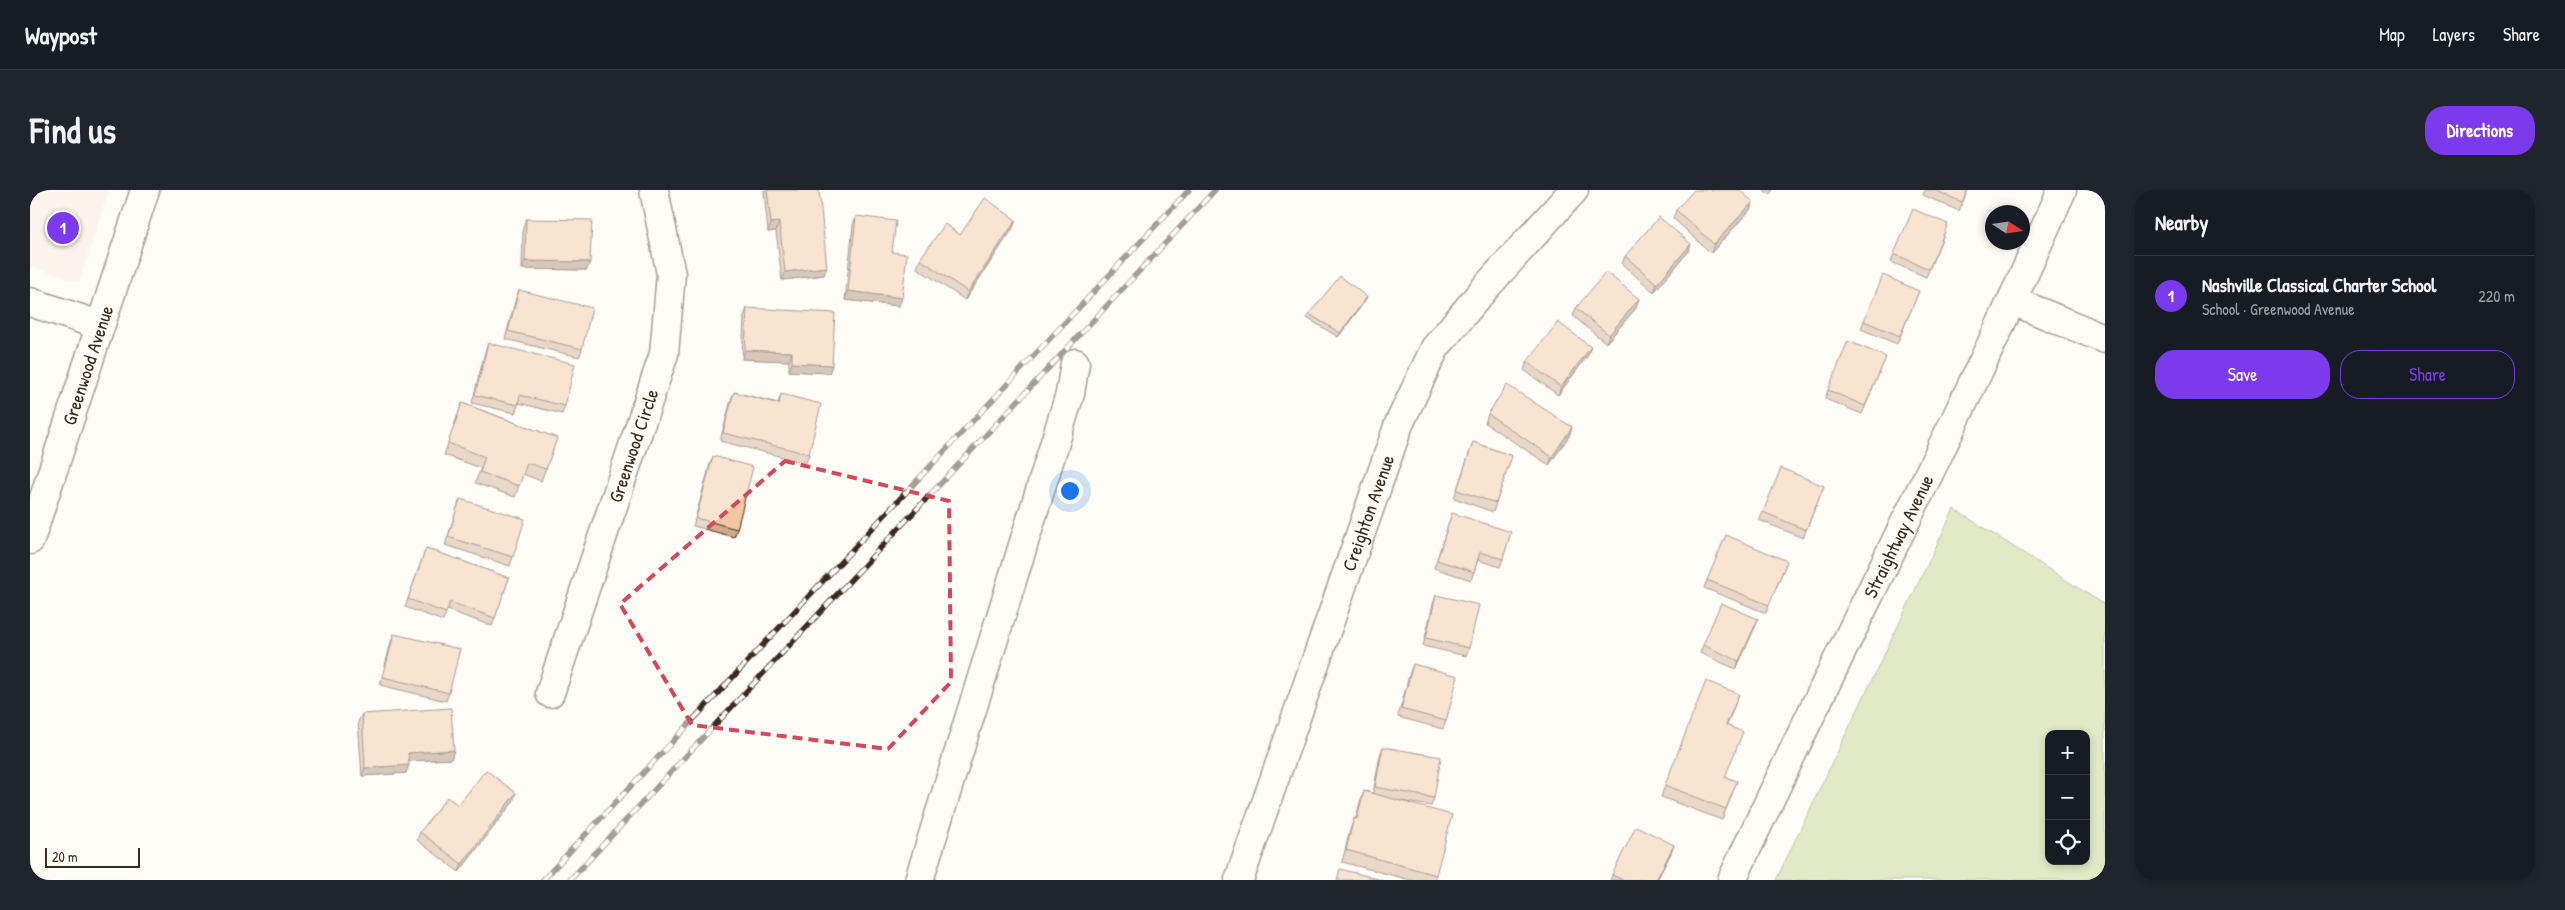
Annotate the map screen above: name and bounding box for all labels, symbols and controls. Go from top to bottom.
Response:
text: Waypost [25,19,97,51]
text: Map [2379,22,2405,47]
text: Layers [2433,22,2475,47]
text: Share [2503,22,2540,47]
button: Directions [2425,106,2535,155]
text: Find us [30,107,116,154]
north arrow [1985,205,2030,250]
text: Nearby [2155,208,2208,237]
pin: 1 [47,209,79,247]
text: Nashville Classical Charter School [2202,272,2436,298]
text: 1 [2168,285,2174,307]
text: 220 m [2478,285,2515,307]
text: School · Greenwood Avenue [2202,298,2355,320]
street label: Greenwood Avenue [56,302,119,428]
button: Save [2155,350,2330,399]
button: Share [2340,350,2515,399]
street label: Greenwood Circle [602,385,664,506]
street label: Creighton Avenue [1335,451,1400,575]
street label: Straightway Avenue [1857,470,1940,602]
your location [1057,478,1083,504]
map controls [2045,730,2090,865]
button: + [2045,730,2090,775]
button: − [2045,775,2090,820]
button: locate [2045,820,2090,865]
scale bar [45,845,140,868]
text: 20 m [52,847,78,866]

